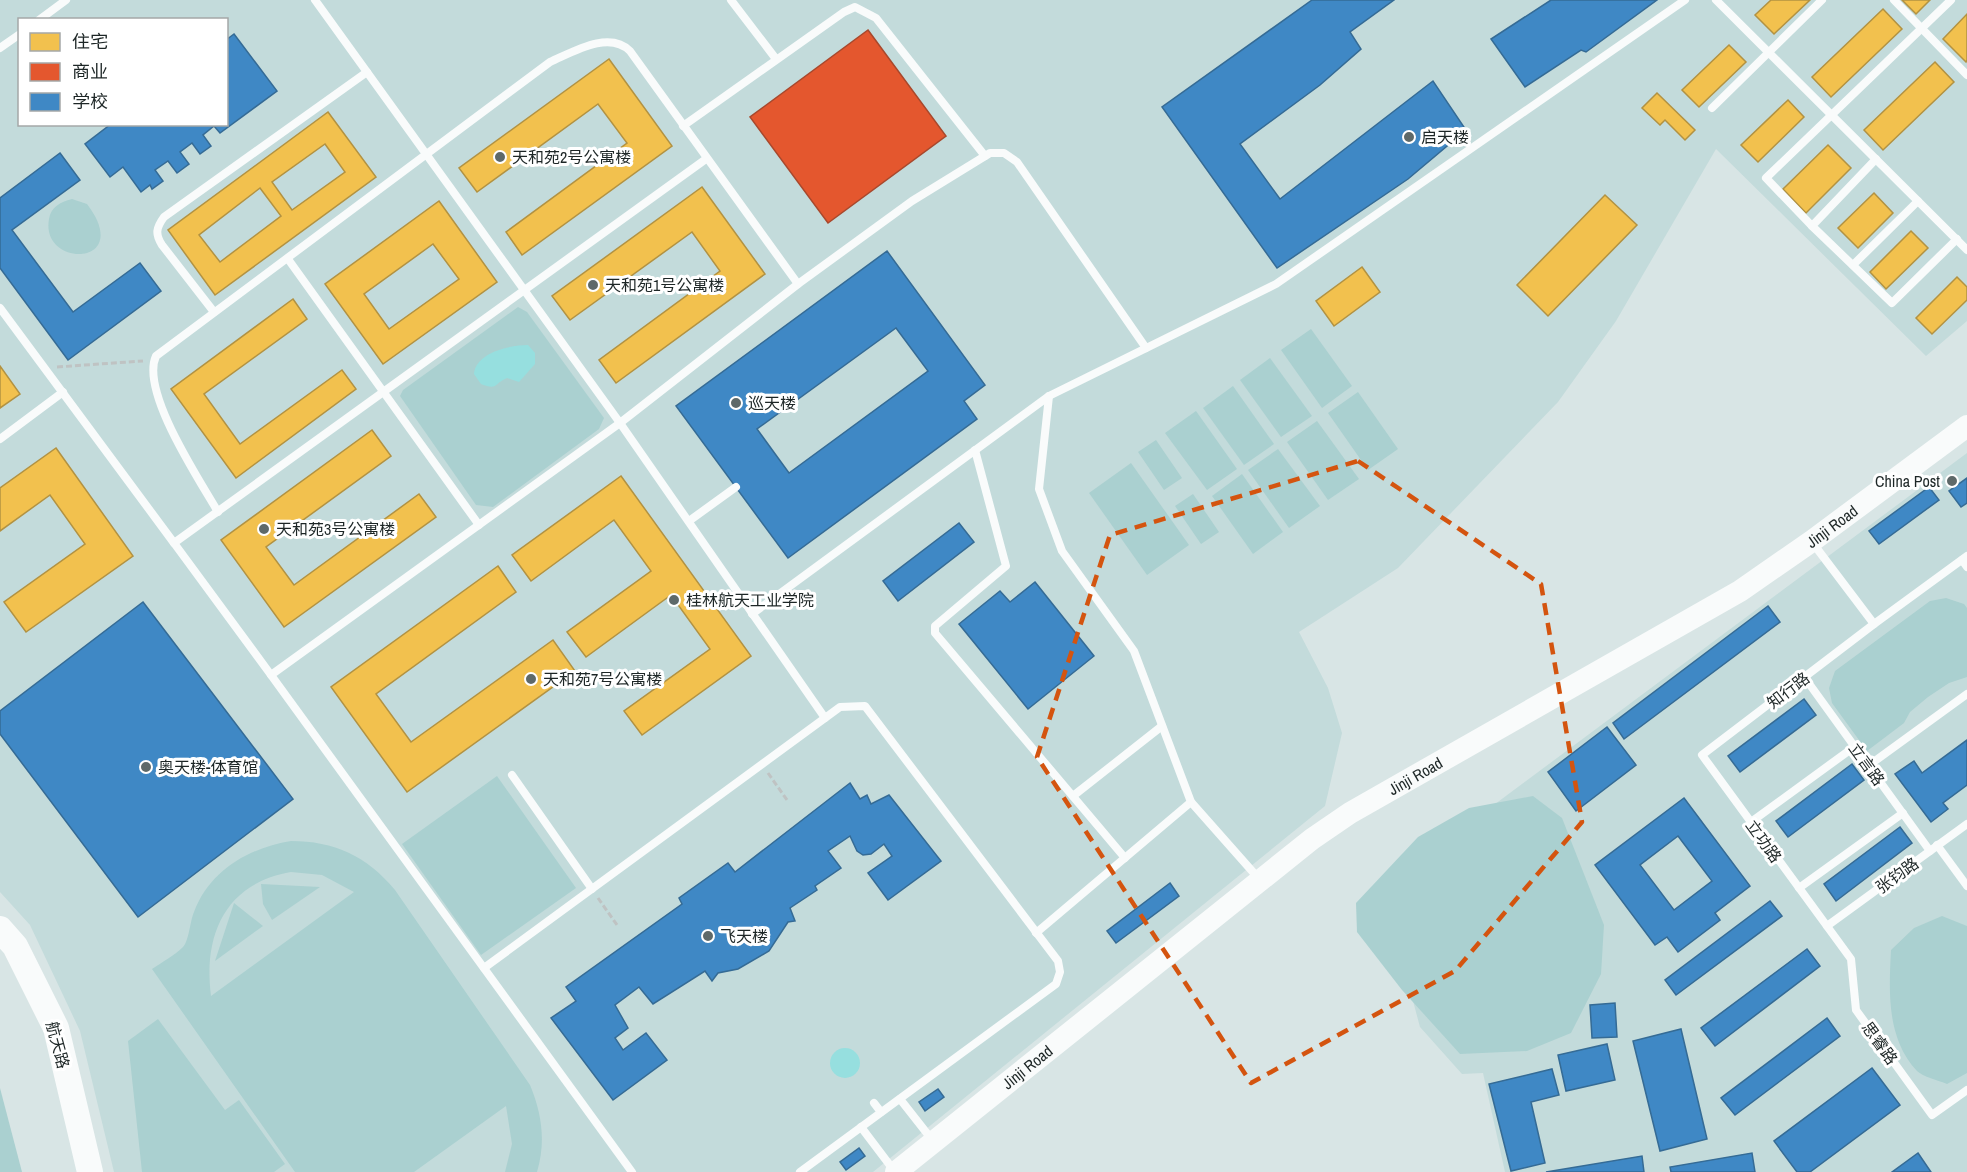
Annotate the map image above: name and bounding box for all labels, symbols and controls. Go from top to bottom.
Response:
legend [18,18,228,126]
text: 住宅 [72,29,108,54]
text: 商业 [72,59,108,84]
text: 学校 [72,89,108,114]
place label: 启天楼 [1421,126,1469,148]
marker: 启天楼 [1402,130,1416,144]
place label: 天和苑2号公寓楼 [512,146,631,168]
marker: 天和苑2号公寓楼 [493,150,507,164]
place label: 天和苑1号公寓楼 [605,274,724,296]
marker: 天和苑1号公寓楼 [586,278,600,292]
place label: 巡天楼 [748,392,796,414]
marker: 巡天楼 [729,396,743,410]
place label: China Post [1875,470,1940,492]
marker: China Post [1945,474,1959,488]
street label: Jinji Road [1802,500,1862,553]
place label: 天和苑3号公寓楼 [276,518,395,540]
marker: 天和苑3号公寓楼 [257,522,271,536]
place label: 桂林航天工业学院 [686,589,814,611]
marker: 桂林航天工业学院 [667,593,681,607]
street label: 知行路 [1762,667,1814,713]
place label: 天和苑7号公寓楼 [543,668,662,690]
marker: 天和苑7号公寓楼 [524,672,538,686]
street label: 立言路 [1844,738,1890,790]
street label: Jinji Road [1384,752,1446,800]
place label: 奥天楼-体育馆 [158,756,258,778]
marker: 奥天楼-体育馆 [139,760,153,774]
street label: 立功路 [1741,815,1787,867]
street label: 张钧路 [1871,852,1923,898]
place label: 飞天楼 [720,925,768,947]
marker: 飞天楼 [701,929,715,943]
street label: 思睿路 [1857,1017,1903,1069]
street label: 航天路 [41,1019,75,1071]
street label: Jinji Road [997,1040,1057,1094]

